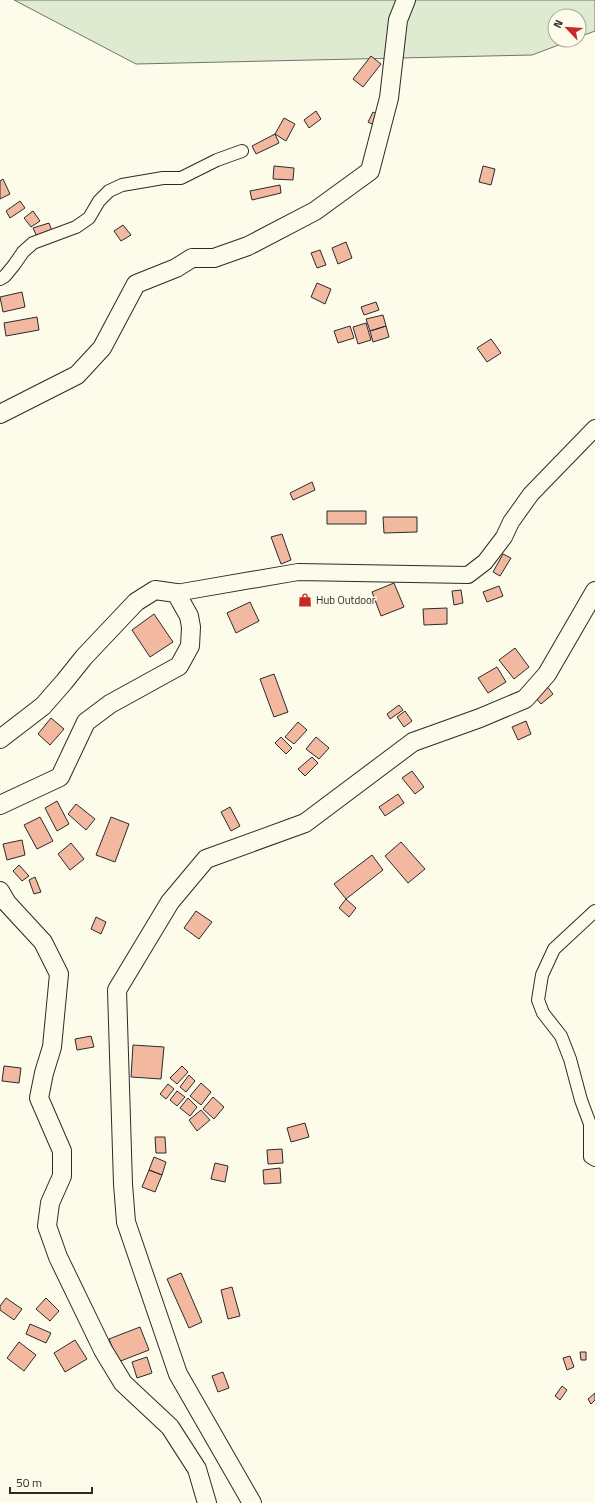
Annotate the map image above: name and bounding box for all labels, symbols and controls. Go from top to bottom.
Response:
north arrow [547,8,587,48]
text: N [549,17,567,31]
shop icon: Hub Outdoor [297,592,313,608]
place label: Hub Outdoor [316,592,376,608]
scale bar [10,1469,92,1495]
text: 50 m [16,1473,42,1492]

